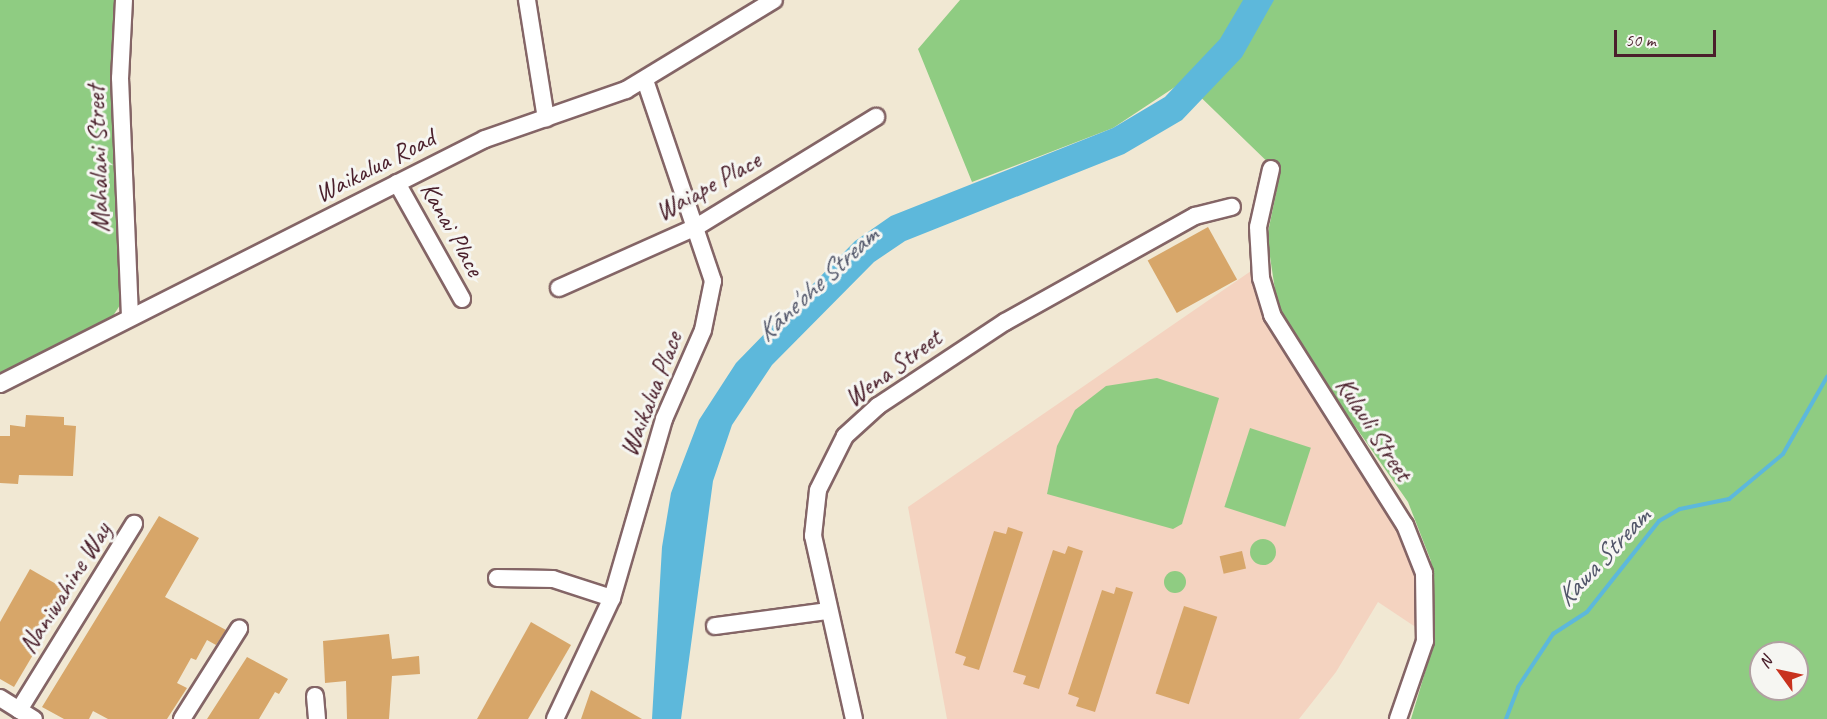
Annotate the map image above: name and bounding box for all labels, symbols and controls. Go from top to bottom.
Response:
scale bar [1617,18,1719,56]
text: 50 m [1625,29,1656,51]
street label: Mahalani Street [80,85,116,233]
street label: Waikalua Road [310,123,440,209]
street label: Waiape Place [650,144,766,228]
street label: Kanai Place [414,177,490,281]
water label: Kāne'ohe Stream [750,220,884,348]
street label: Wena Street [838,322,948,414]
street label: Waikalua Place [613,327,689,461]
street label: Kulauli Street [1329,371,1419,487]
water label: Kawa Stream [1549,501,1657,613]
street label: Naniwahine Way [12,516,118,660]
north arrow [1749,641,1809,701]
text: N [1754,653,1777,672]

